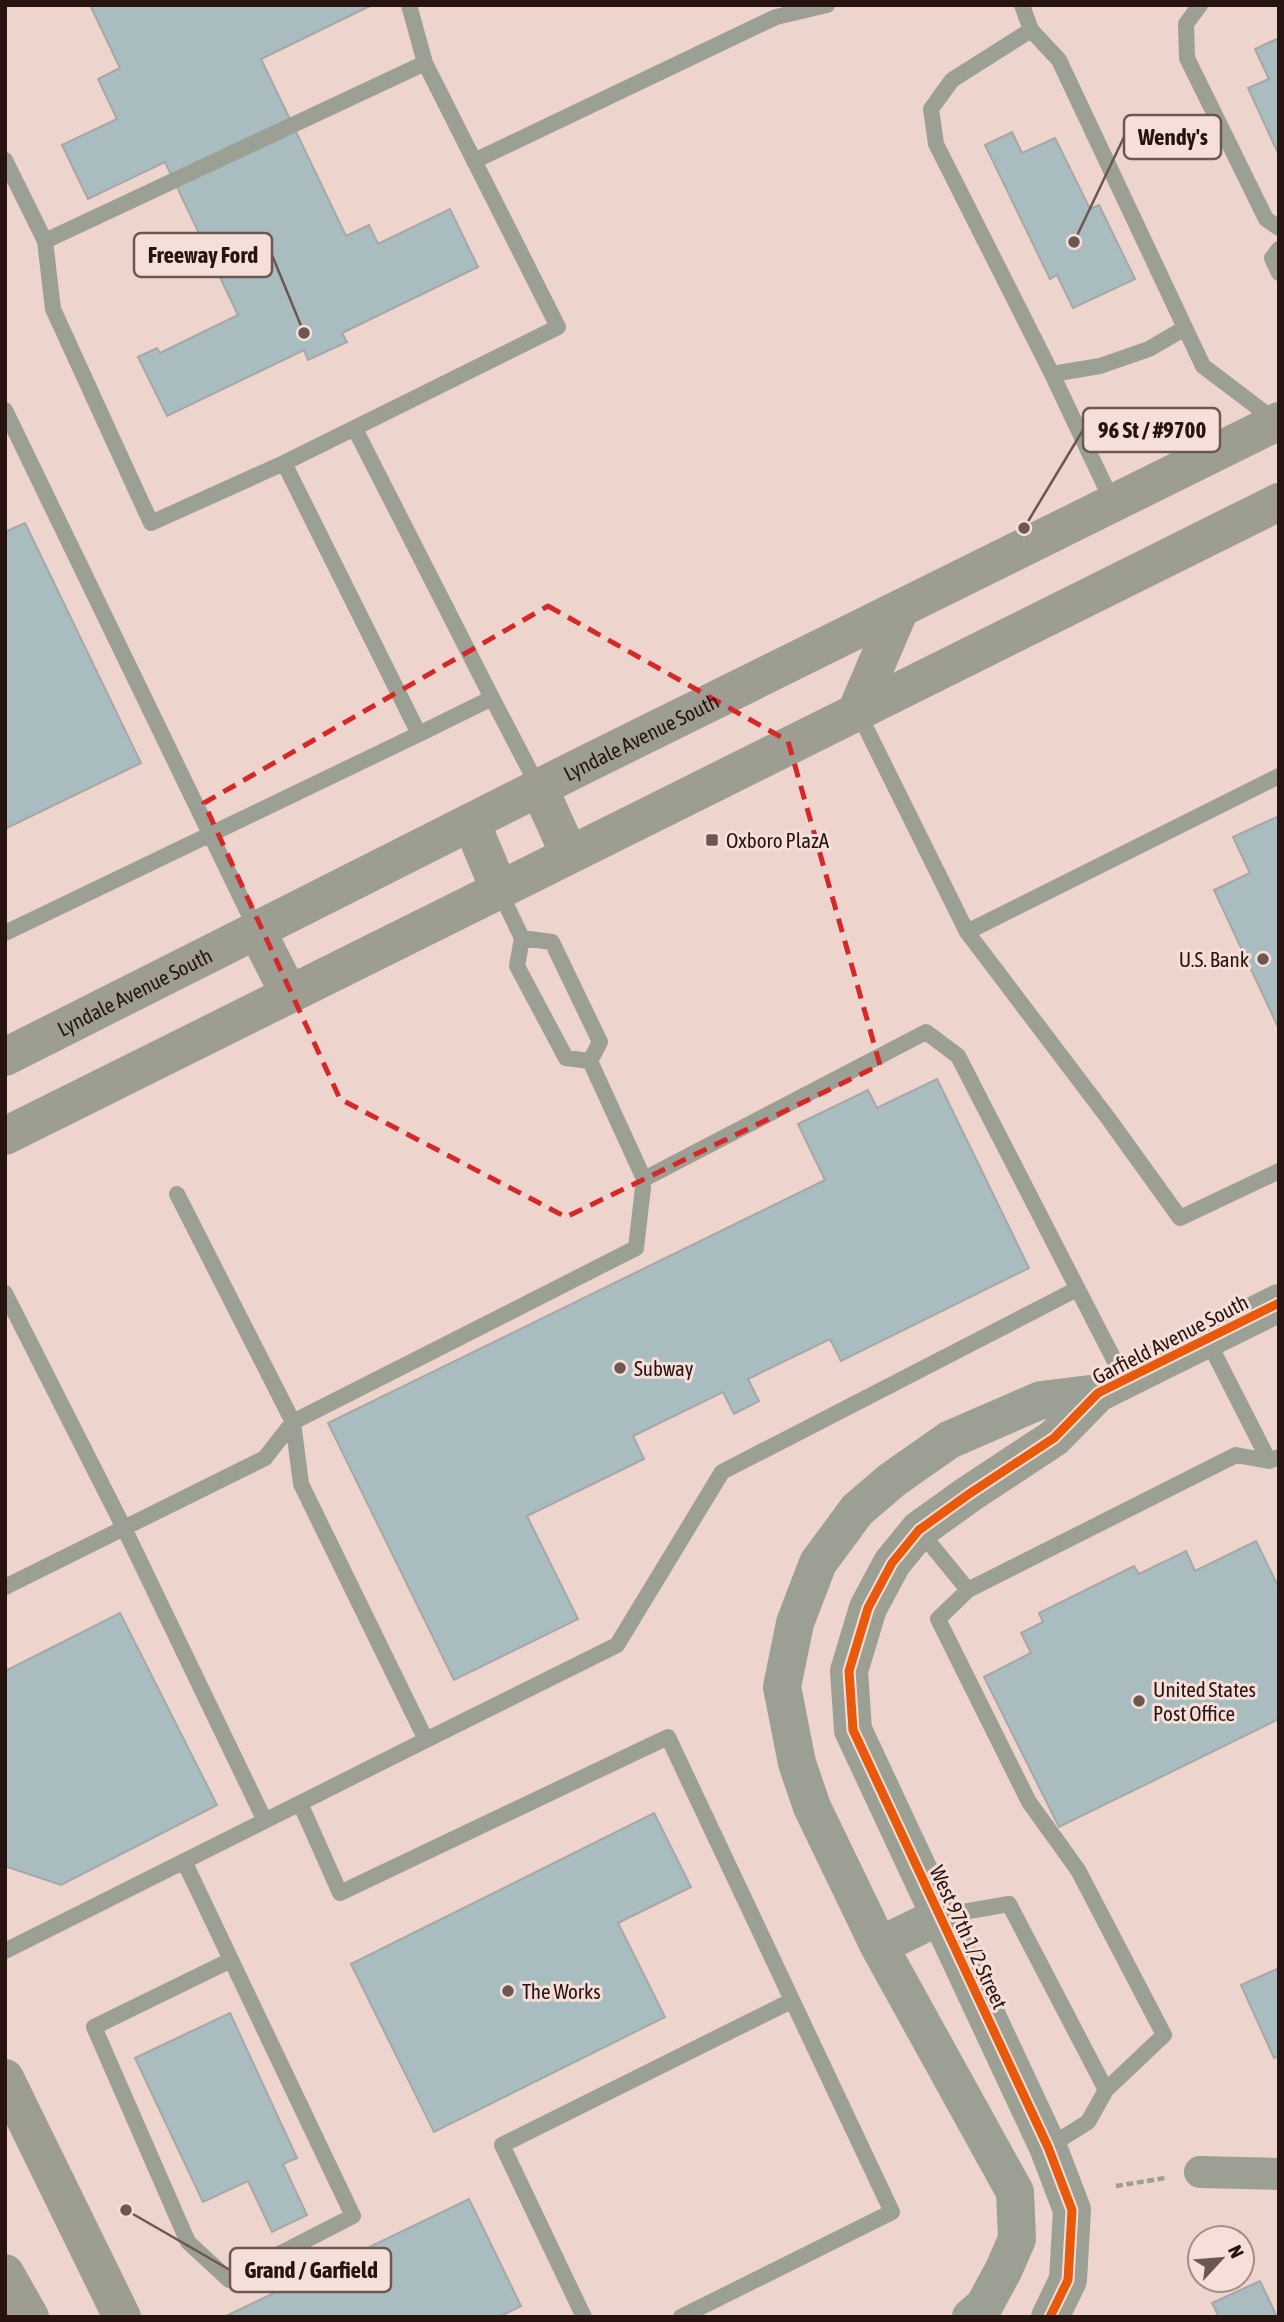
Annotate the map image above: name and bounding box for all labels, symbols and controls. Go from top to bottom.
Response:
callout: Wendy's [1124,115,1221,159]
text: Wendy's [1137,124,1208,150]
callout: Freeway Ford [134,233,272,277]
text: Freeway Ford [148,242,258,268]
callout: 96 St / #9700 [1083,408,1220,452]
text: 96 St / #9700 [1098,417,1206,443]
street label: Lyndale Avenue South [559,688,722,785]
place label: Oxboro PlazA [726,828,830,852]
marker: Oxboro PlazA [704,832,720,848]
street label: Lyndale Avenue South [53,943,216,1041]
place label: U.S. Bank [1179,947,1249,971]
marker: U.S. Bank [1255,951,1271,967]
street label: Garfield Avenue South [1088,1289,1252,1389]
place label: Subway [634,1356,694,1380]
marker: Subway [612,1360,628,1376]
place label: United States Post Office [1153,1677,1256,1725]
marker: United States Post Office [1131,1693,1147,1709]
street label: West 97th 1/2 Street [925,1862,1013,2012]
place label: The Works [522,1979,601,2003]
marker: The Works [500,1983,516,1999]
north arrow [1186,2224,1256,2294]
text: N [1224,2242,1249,2261]
callout: Grand / Garfield [230,2248,391,2292]
text: Grand / Garfield [244,2257,378,2283]

